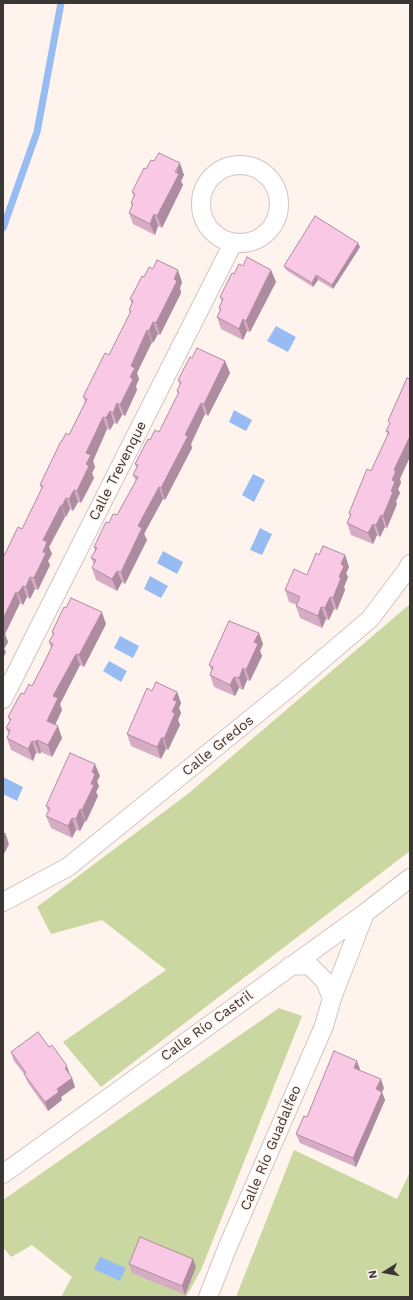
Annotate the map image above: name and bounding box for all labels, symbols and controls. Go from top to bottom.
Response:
street label: Calle Trevenque [86,418,150,524]
street label: Calle Gredos [179,712,257,780]
street label: Calle Río Castril [158,987,256,1065]
street label: Calle Río Guadalfeo [237,1083,305,1213]
north arrow [365,1252,405,1292]
text: N [366,1269,380,1280]

